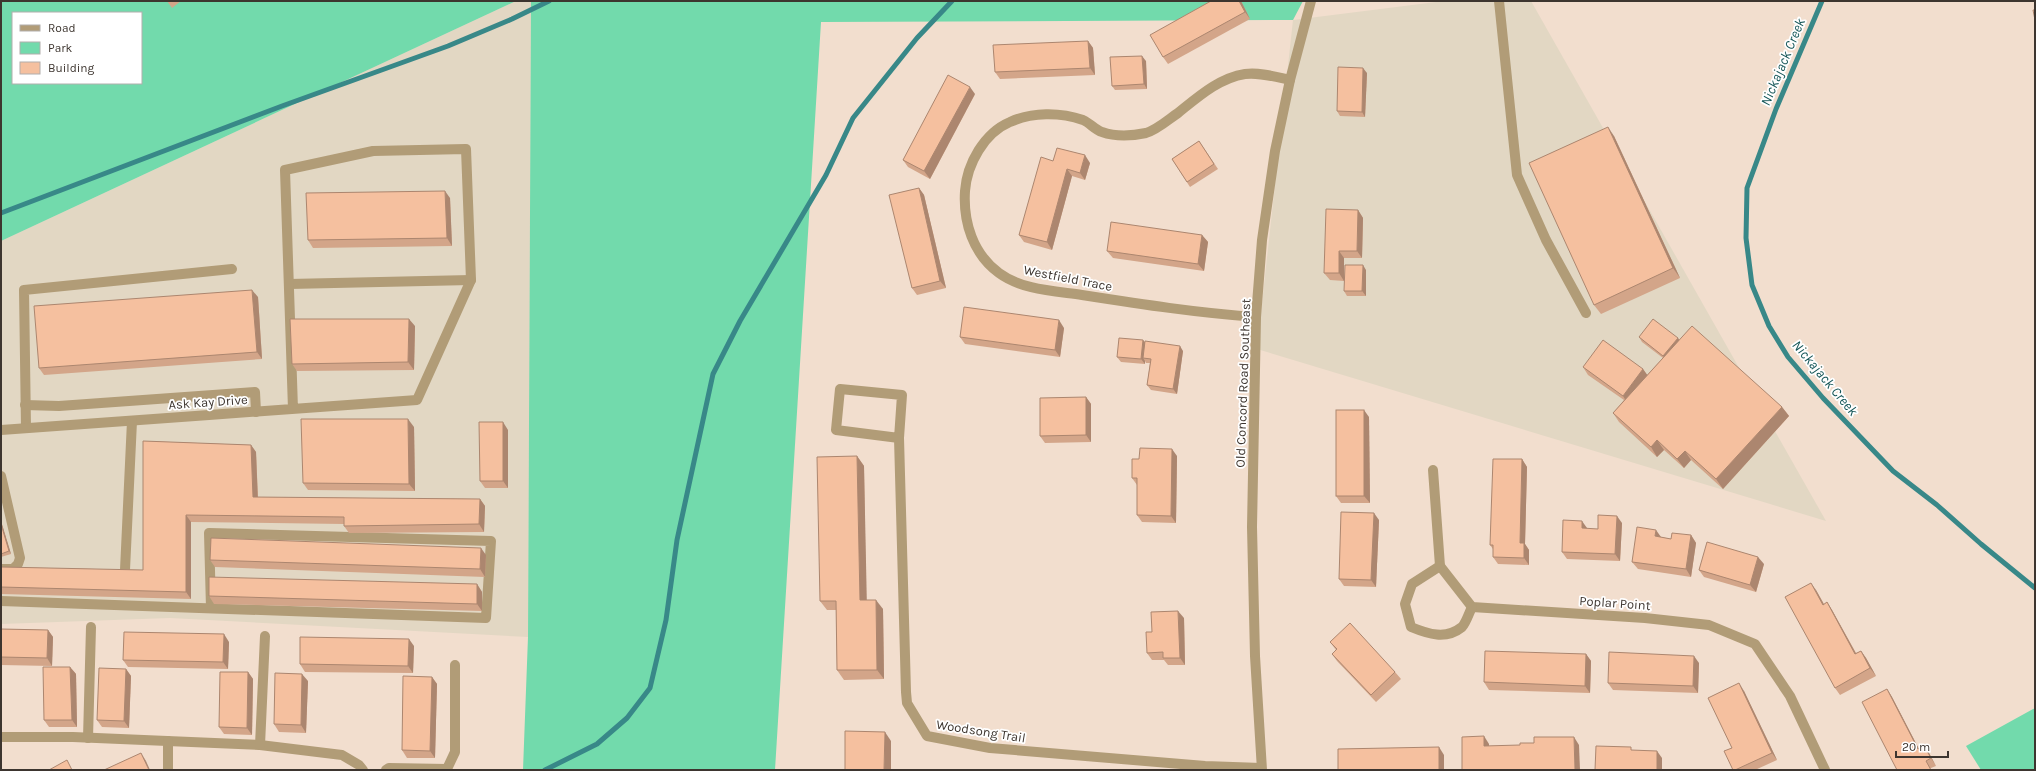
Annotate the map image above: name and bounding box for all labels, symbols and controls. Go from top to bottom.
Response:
legend [12,12,142,84]
water label: Nickajack Creek [1757,15,1809,108]
text: Road [48,21,76,35]
text: Park [48,41,73,55]
text: Building [48,61,95,75]
street label: Westfield Trace [1022,262,1114,294]
street label: Old Concord Road Southeast [1233,298,1253,468]
water label: Nickajack Creek [1789,337,1862,420]
street label: Ask Kay Drive [168,392,248,412]
street label: Poplar Point [1579,593,1651,613]
street label: Woodsong Trail [935,717,1027,745]
scale bar [1896,733,1948,759]
text: 20 m [1902,740,1930,754]

